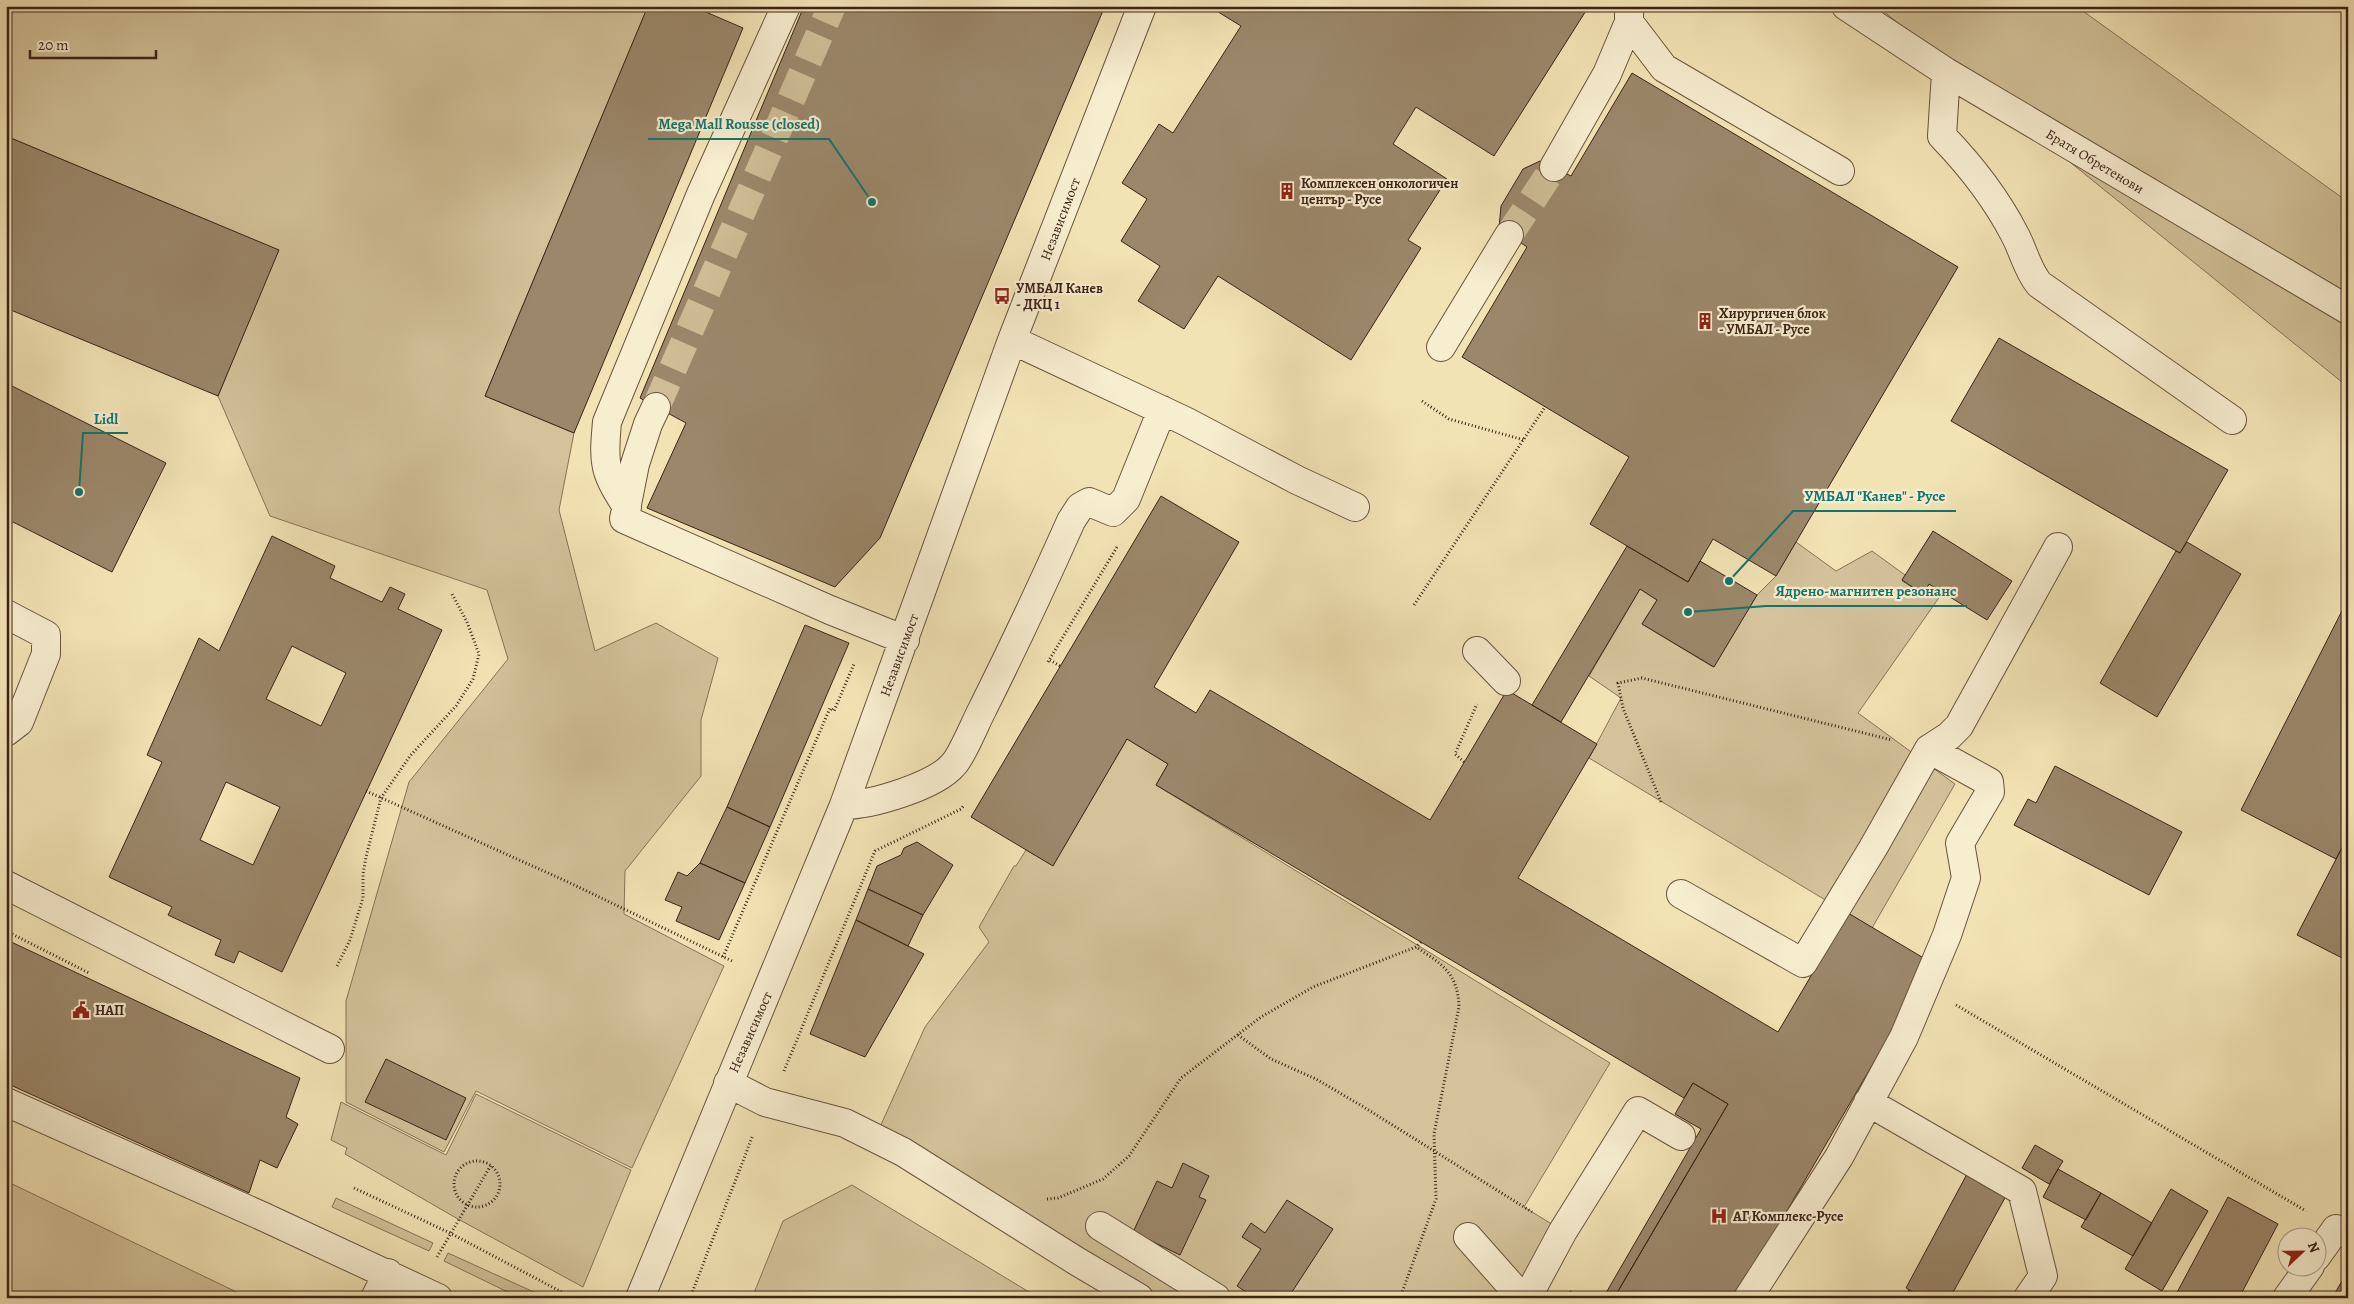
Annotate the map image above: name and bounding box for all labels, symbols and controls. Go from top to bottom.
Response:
scale bar [30,28,156,60]
text: 20 m [38,35,69,55]
callout: Mega Mall Rousse (closed) [648,109,829,139]
text: Mega Mall Rousse (closed) [658,114,820,134]
street label: Братя Обретенови [2042,125,2147,198]
place label: Комплексен онкологичен център - Русе [1301,174,1459,209]
street label: Независимост [1036,175,1085,263]
building icon: Комплексен онкологичен център - Русе [1277,181,1297,201]
place label: УМБАЛ Канев - ДКЦ 1 [1016,279,1103,314]
bus stop icon: УМБАЛ Канев - ДКЦ 1 [992,286,1012,306]
place label: Хирургичен блок - УМБАЛ - Русе [1719,304,1826,339]
building icon: Хирургичен блок - УМБАЛ - Русе [1695,311,1715,331]
callout: Lidl [83,403,128,433]
text: Lidl [94,409,118,429]
callout: УМБАЛ "Канев" - Русе [1793,481,1956,511]
text: УМБАЛ "Канев" - Русе [1804,486,1946,506]
callout: Ядрено-магнитен резонанс [1766,576,1967,606]
text: Ядрено-магнитен резонанс [1775,581,1957,601]
street label: Независимост [876,611,923,699]
street label: Независимост [724,989,777,1076]
public building icon: НАП [71,1000,91,1020]
place label: НАП [95,1001,124,1020]
hospital icon: АГ Комплекс-Русе [1709,1206,1729,1226]
place label: АГ Комплекс-Русе [1732,1207,1844,1226]
north arrow [2276,1226,2326,1276]
text: N [2303,1239,2324,1256]

